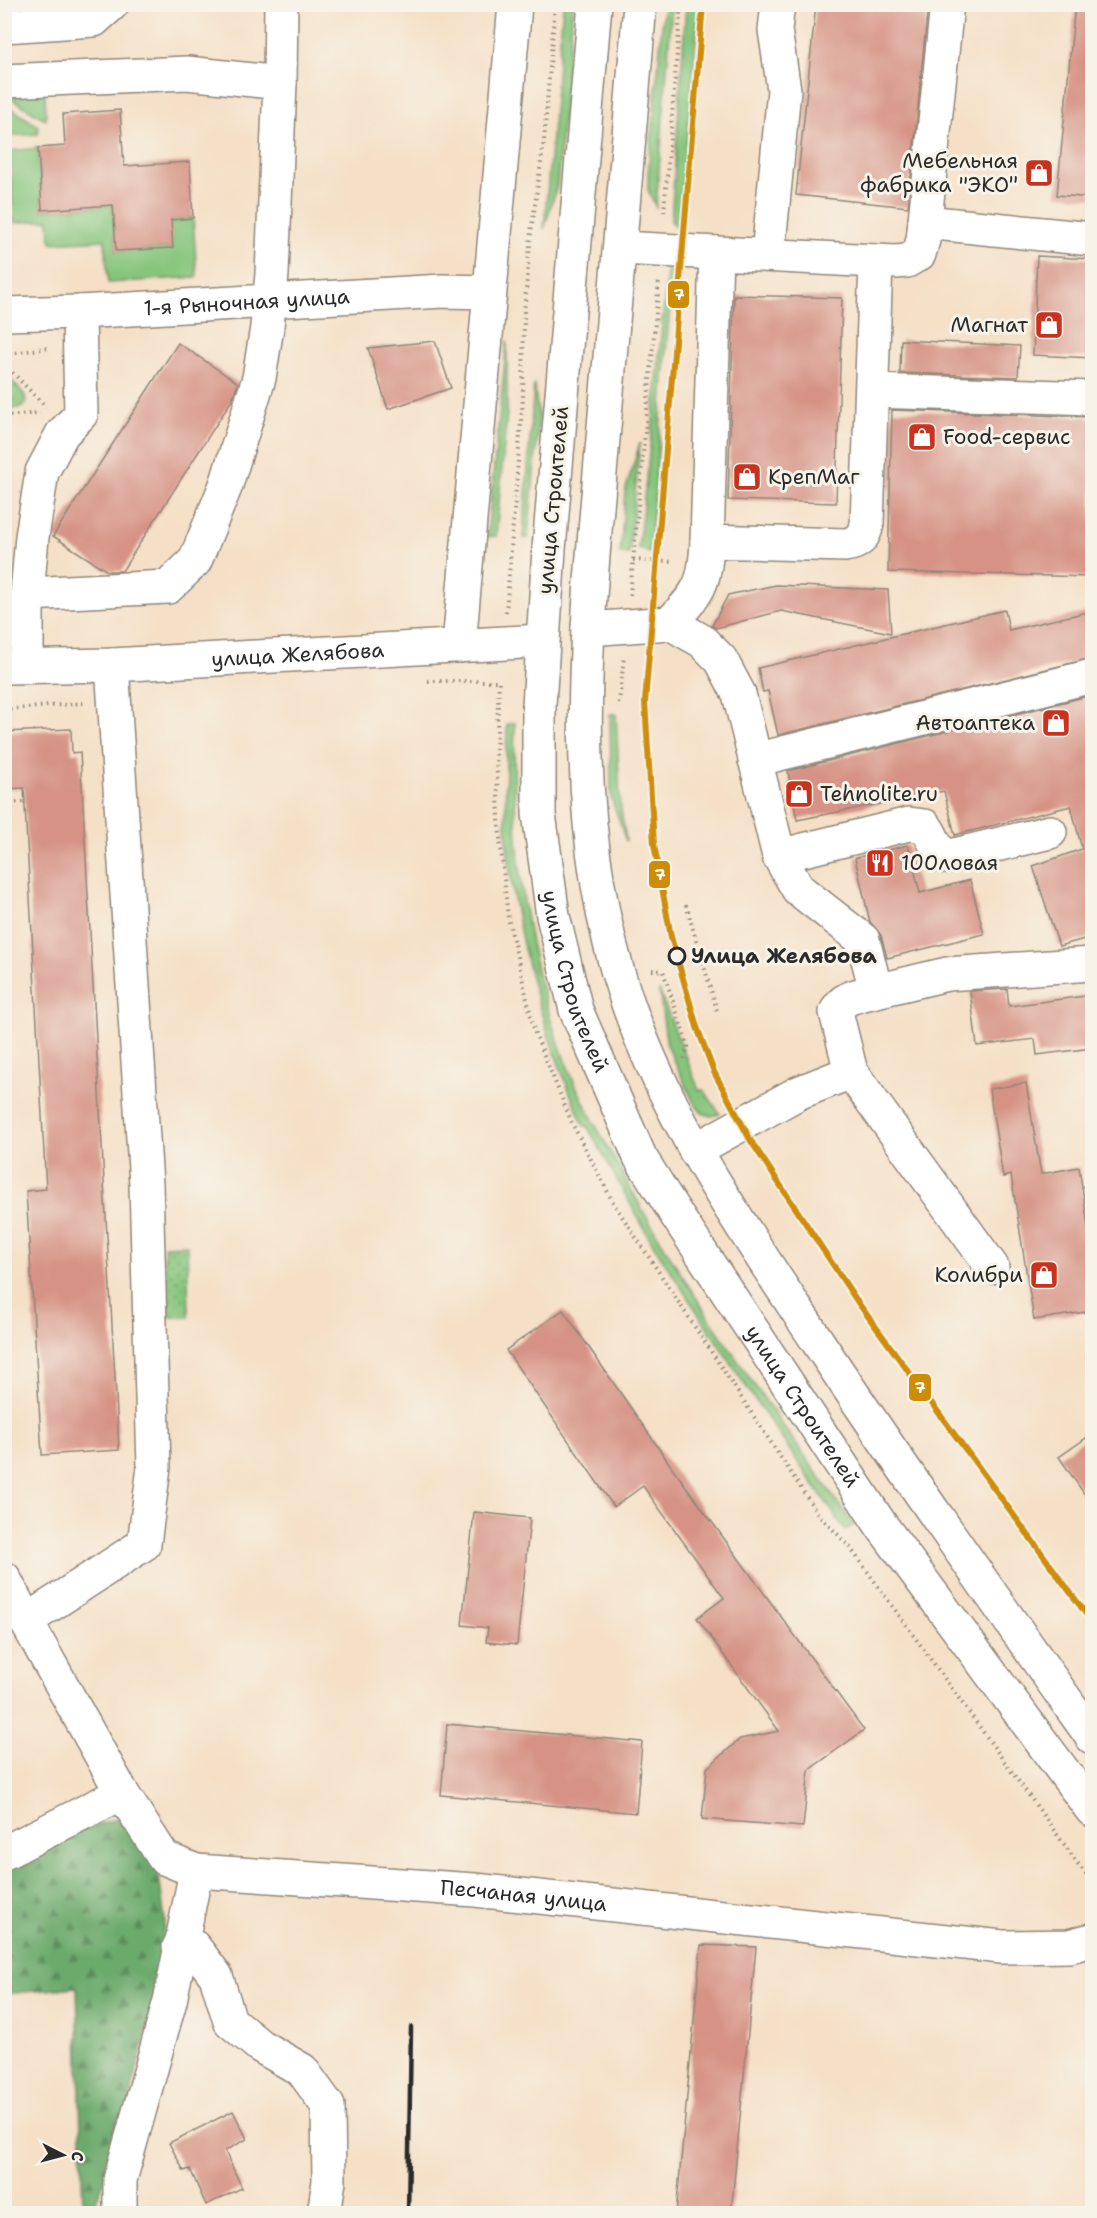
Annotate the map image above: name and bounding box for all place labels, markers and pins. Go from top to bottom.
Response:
place label: Мебельная фабрика "ЭКО" [860,147,1018,199]
shop icon: Мебельная фабрика "ЭКО" [1023,157,1055,189]
shop icon: Магнат [1033,309,1065,341]
place label: Магнат [950,311,1028,339]
shop icon: Food-сервис [906,421,938,453]
place label: Food-сервис [943,423,1071,451]
shop icon: КрепМаг [731,461,763,493]
place label: КрепМаг [768,463,860,491]
shop icon: Автоаптека [1040,707,1072,739]
place label: Автоаптека [915,709,1035,737]
shop icon: Tehnolite.ru [783,778,815,810]
place label: Tehnolite.ru [820,780,938,808]
restaurant icon: 100ловая [864,847,896,879]
place label: 100ловая [901,849,998,877]
place label: Улица Желябова [691,942,877,970]
marker: Улица Желябова [668,947,686,965]
shop icon: Колибри [1028,1259,1060,1291]
place label: Колибри [934,1261,1023,1289]

